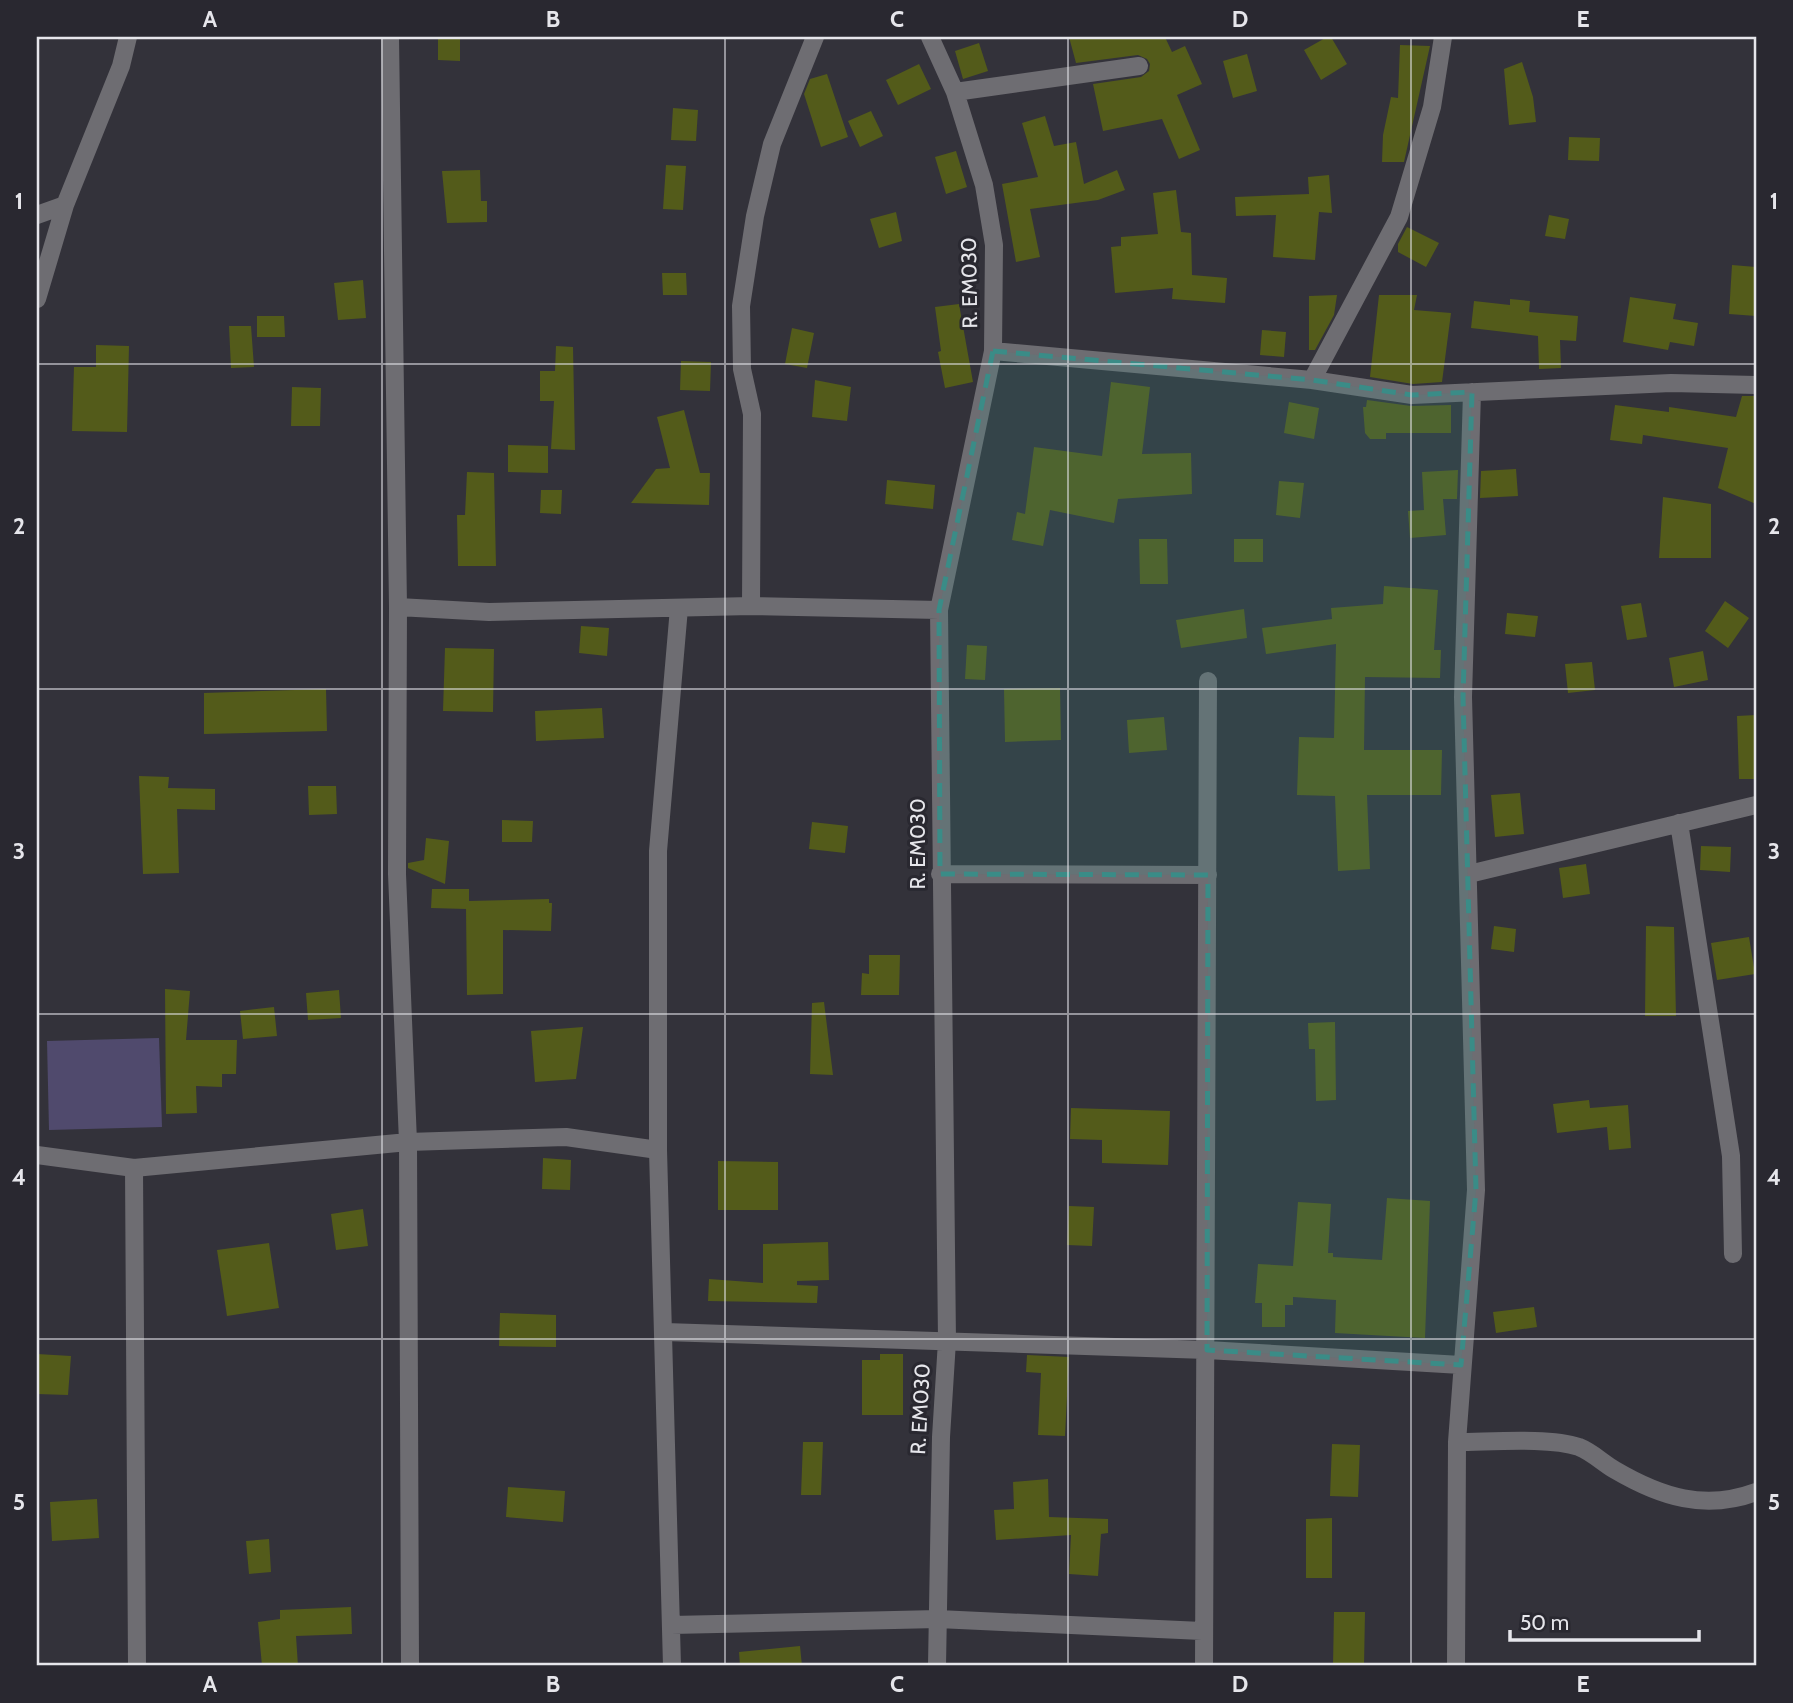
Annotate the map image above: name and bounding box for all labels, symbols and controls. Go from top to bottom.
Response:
text: A [203,5,218,33]
text: B [546,5,560,33]
text: C [890,5,904,33]
text: D [1232,5,1248,33]
text: E [1576,5,1590,33]
text: 1 [15,187,23,215]
text: 1 [1770,187,1778,215]
street label: R. EM030 [956,237,982,329]
text: 2 [13,512,25,540]
text: 2 [1768,512,1780,540]
street label: R. EM030 [905,798,930,890]
text: 3 [13,837,25,865]
text: 3 [1768,837,1780,865]
text: 4 [12,1163,26,1191]
text: 4 [1767,1163,1781,1191]
street label: R. EM030 [905,1363,935,1455]
text: 5 [13,1488,25,1516]
text: 5 [1768,1488,1780,1516]
scale bar [1510,1598,1699,1642]
text: 50 m [1520,1610,1569,1635]
text: A [203,1670,218,1698]
text: B [546,1670,560,1698]
text: C [890,1670,904,1698]
text: D [1232,1670,1248,1698]
text: E [1576,1670,1590,1698]

